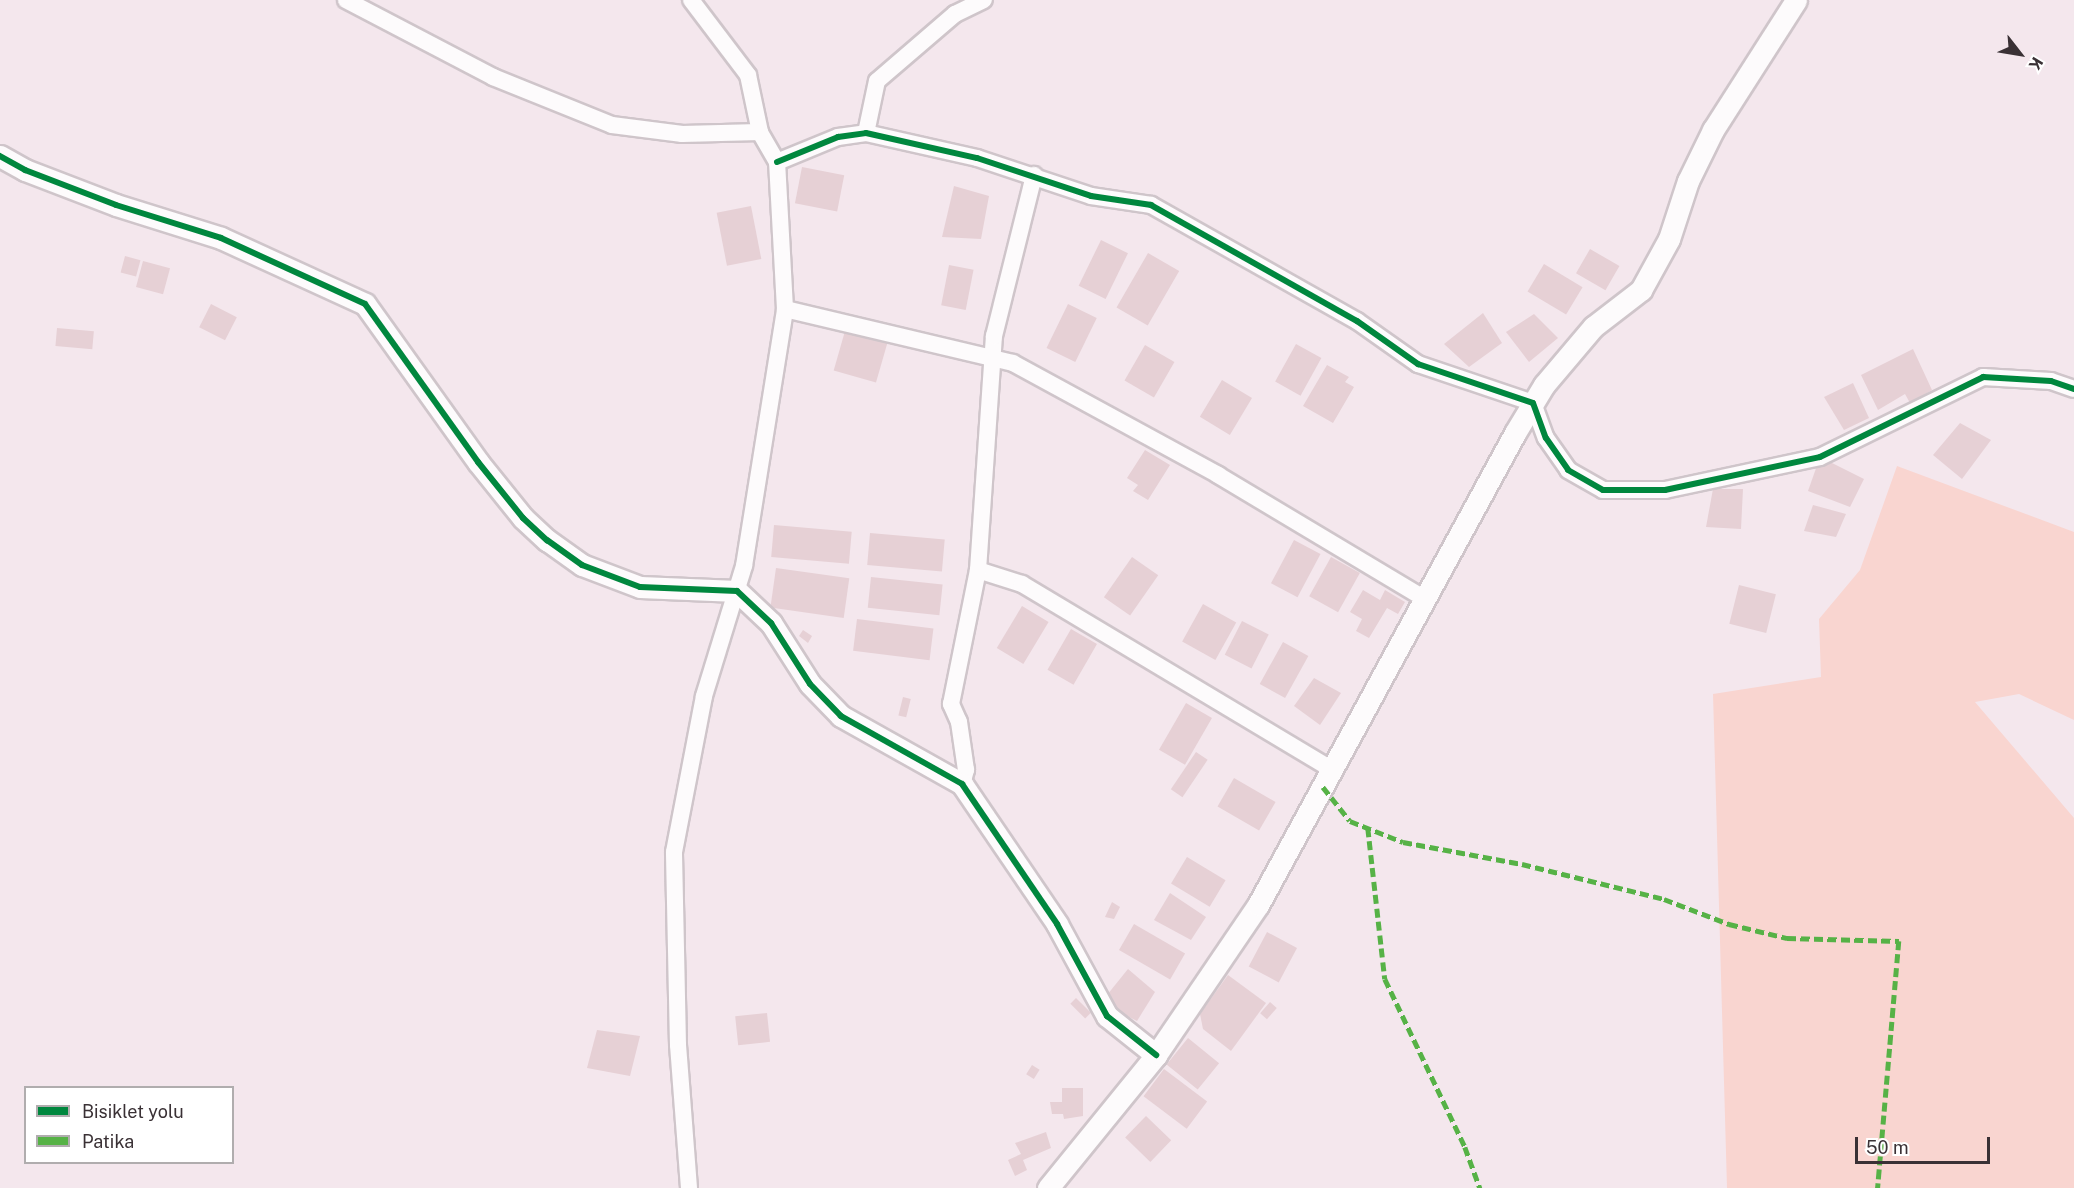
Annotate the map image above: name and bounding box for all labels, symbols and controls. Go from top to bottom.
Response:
north arrow [1990,24,2050,84]
text: K [2025,54,2047,73]
legend [24,1086,234,1164]
text: Bisiklet yolu [82,1101,184,1122]
scale bar [1858,1125,1993,1163]
text: Patika [82,1131,134,1152]
text: 50 m [1866,1137,1909,1158]

